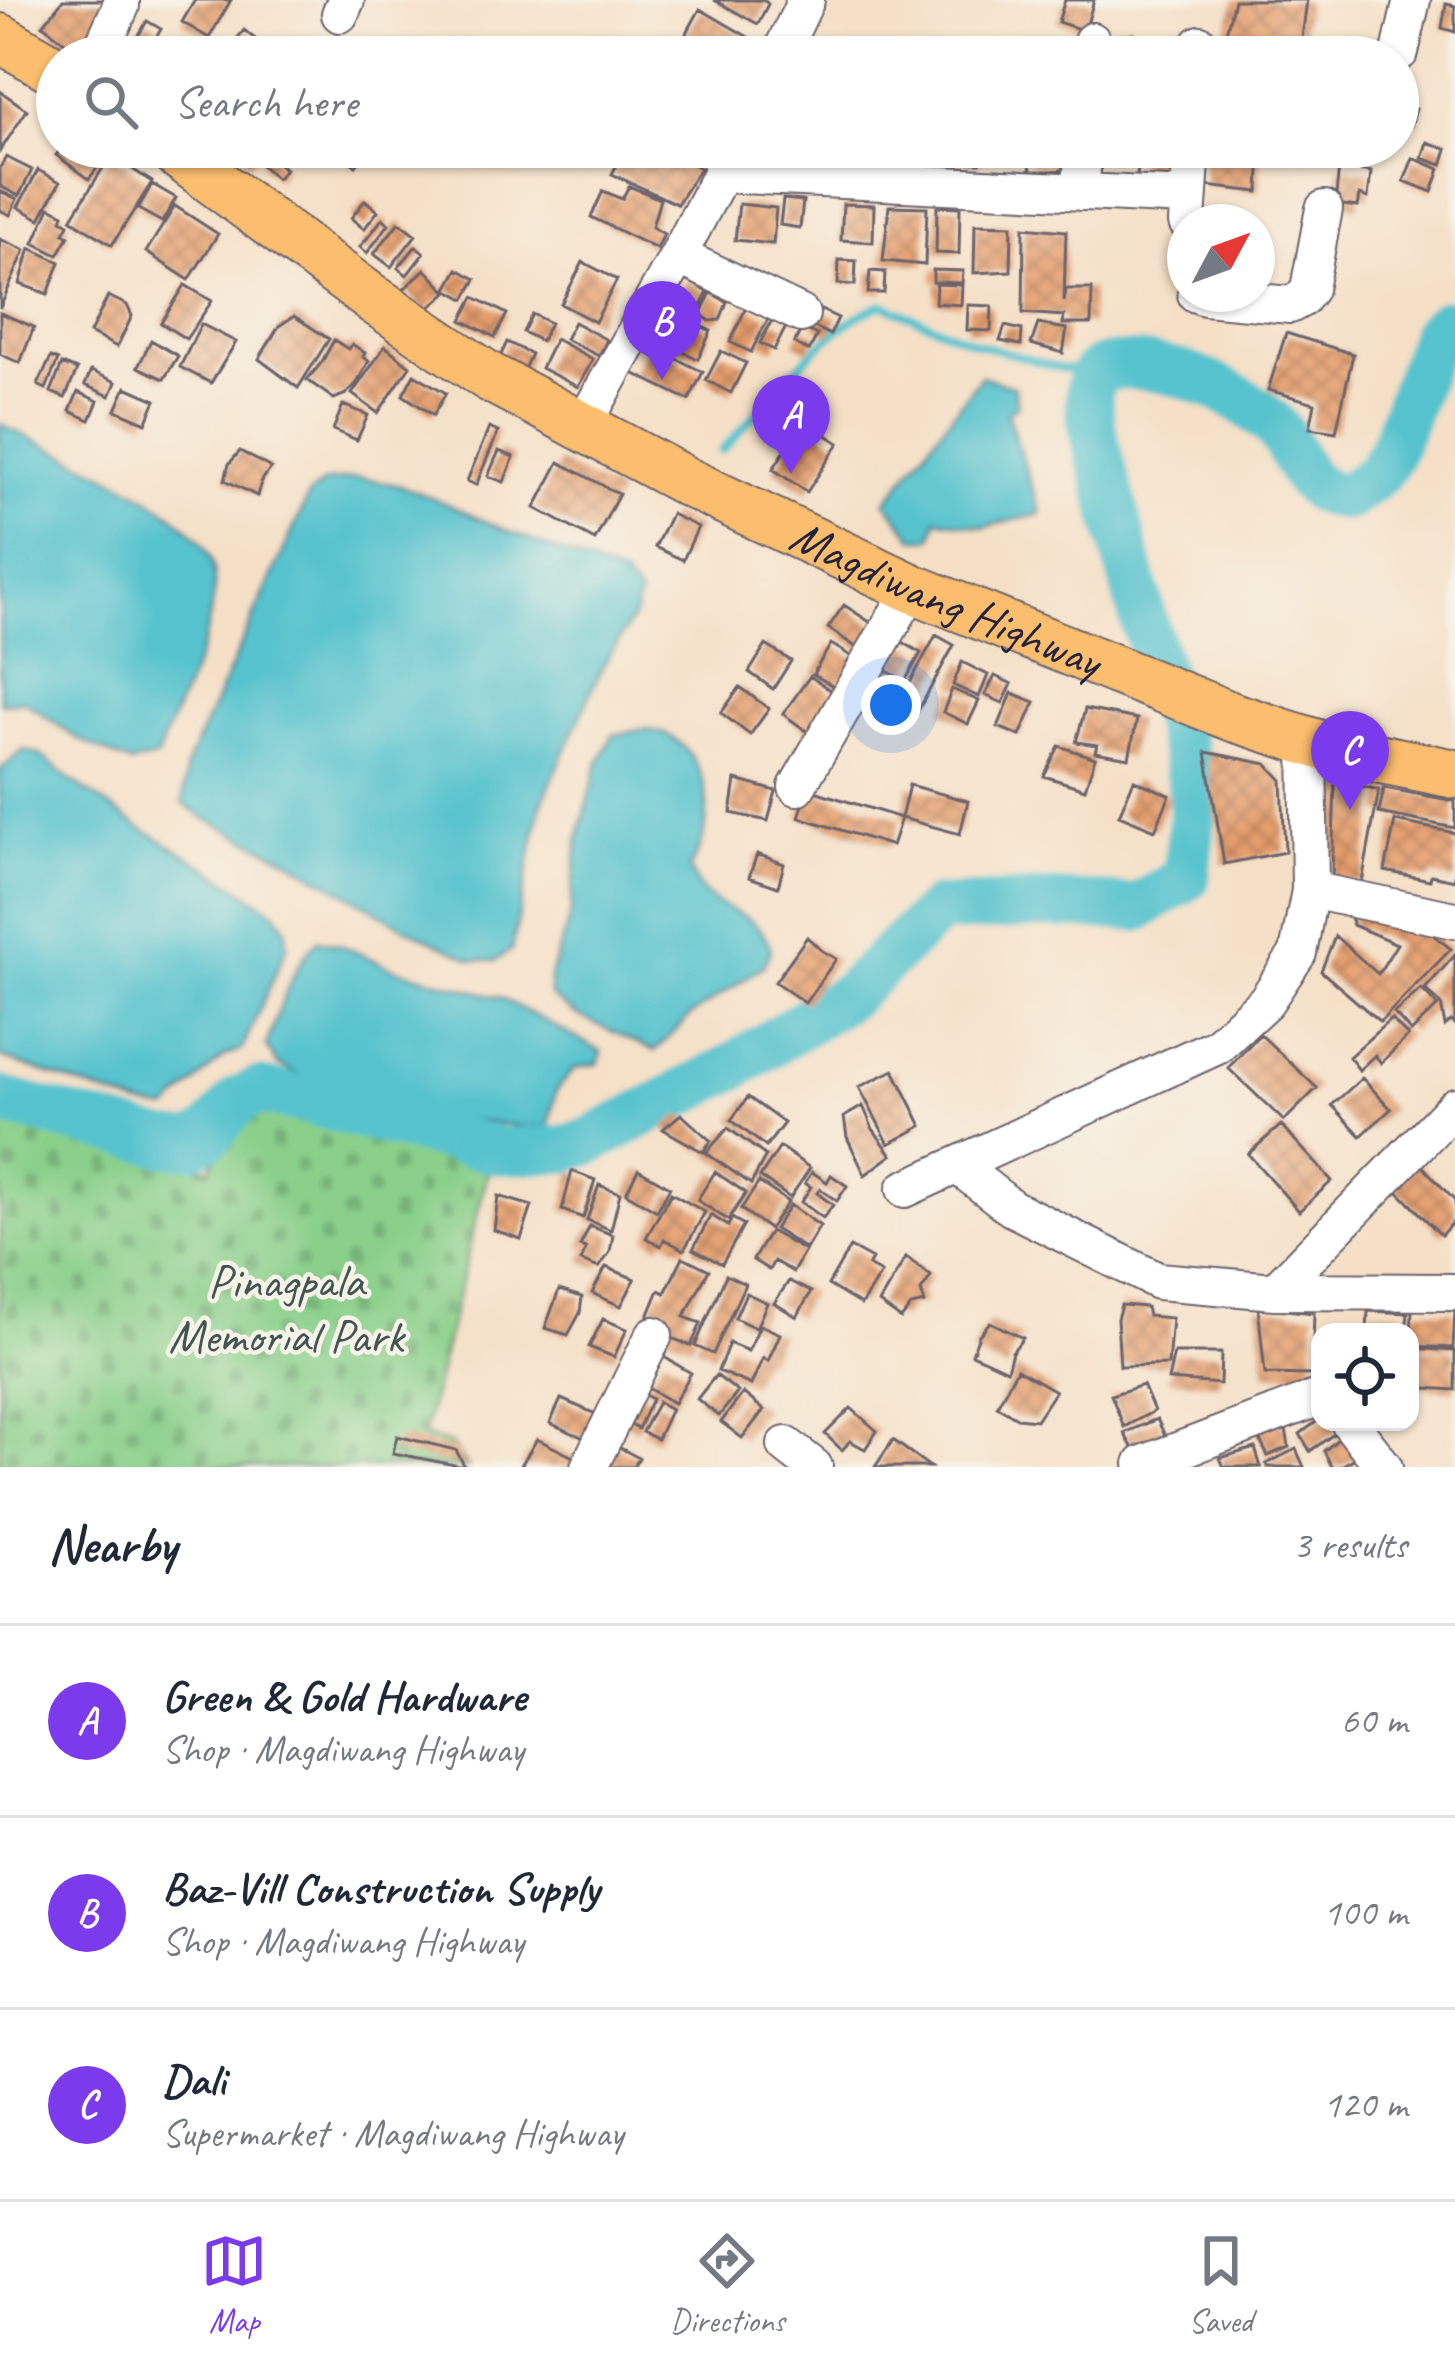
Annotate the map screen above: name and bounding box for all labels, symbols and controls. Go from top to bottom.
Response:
search box [36,36,1419,168]
icon: search [78,69,144,135]
text: Search here [174,74,357,131]
north arrow [1167,204,1275,312]
pin: B [623,281,701,380]
pin: A [752,375,830,474]
street label: Magdiwang Highway [781,505,1113,692]
your location [861,675,921,735]
pin: C [1311,711,1389,810]
park label: Pinagpala Memorial Park [169,1251,407,1366]
map controls [1311,1323,1419,1431]
button: locate [1311,1323,1419,1431]
text: Nearby [48,1513,176,1577]
text: 3 results [1293,1521,1407,1570]
text: Green & Gold Hardware [162,1668,526,1725]
text: A [77,1696,97,1745]
text: 60 m [1341,1696,1407,1745]
text: Shop · Magdiwang Highway [162,1725,524,1774]
text: Baz-Vill Construction Supply [162,1860,599,1917]
text: B [77,1888,97,1937]
text: 100 m [1323,1888,1407,1937]
text: Shop · Magdiwang Highway [162,1917,524,1966]
text: Dali [162,2052,225,2109]
text: C [78,2080,96,2129]
text: 120 m [1323,2080,1407,2129]
text: Supermarket · Magdiwang Highway [162,2109,623,2158]
tab: Map [201,2228,267,2342]
tab: Directions [670,2228,785,2342]
tab: Saved [1188,2228,1254,2342]

